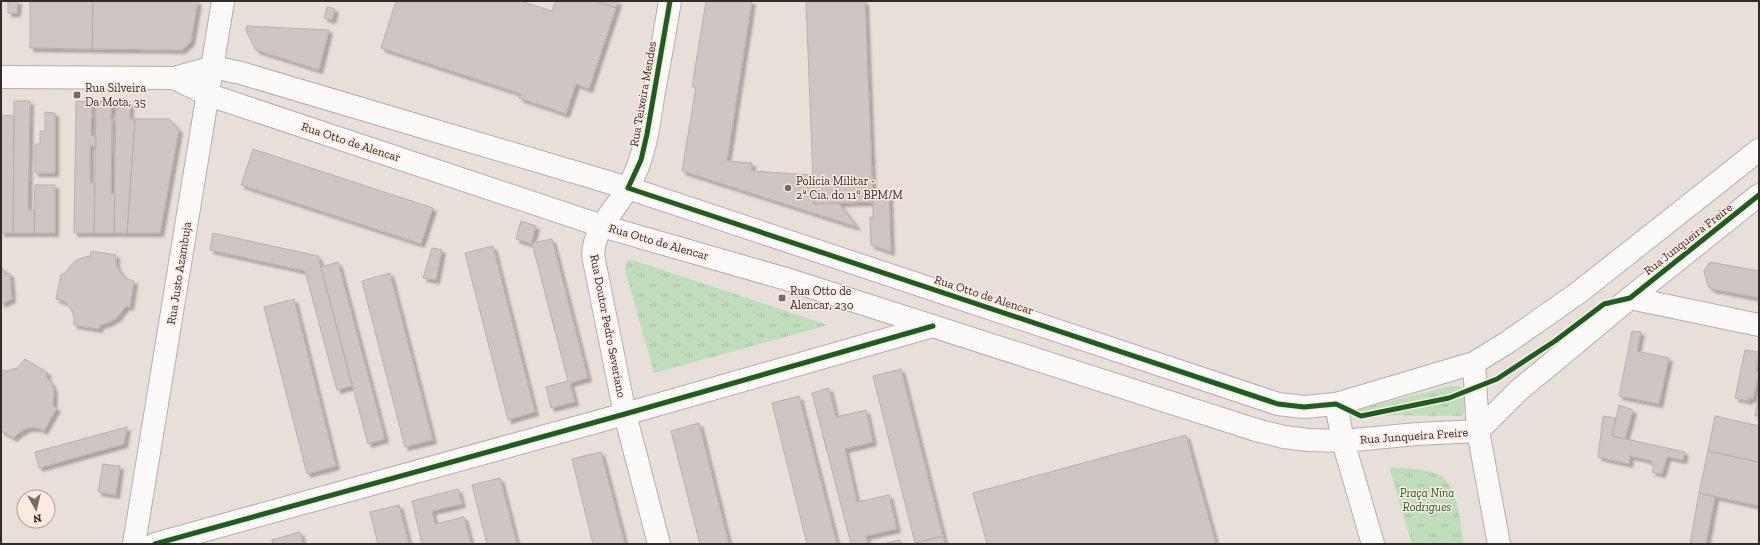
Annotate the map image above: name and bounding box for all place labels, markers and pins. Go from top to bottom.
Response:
place label: Rua Silveira Da Mota, 35 [85,81,146,109]
marker: Rua Silveira Da Mota, 35 [72,90,82,100]
place label: Polícia Militar - 2ª Cia. do 11º BPM/M [796,174,903,202]
marker: Polícia Militar - 2ª Cia. do 11º BPM/M [783,183,793,193]
place label: Rua Otto de Alencar, 230 [790,284,854,312]
marker: Rua Otto de Alencar, 230 [777,293,787,303]

